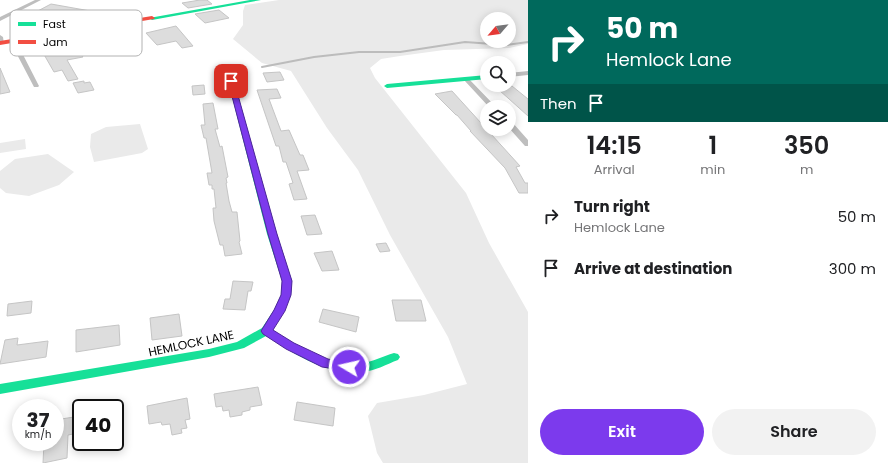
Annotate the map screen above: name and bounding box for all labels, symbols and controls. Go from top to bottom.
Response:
text: 50 m [606,9,678,48]
legend [10,10,142,56]
north arrow [480,12,516,48]
map controls [480,12,516,136]
text: Fast [43,16,66,32]
icon: right [540,16,592,68]
text: Jam [43,34,68,50]
text: Hemlock Lane [606,47,732,72]
button: search [480,56,516,92]
pin [214,64,248,98]
icon: arrive [220,70,242,92]
icon: arrive [585,92,607,114]
text: Then [540,93,577,114]
button: layers [480,100,516,136]
text: 14:15 [587,129,642,162]
text: 1 [708,129,717,162]
text: 350 [784,129,829,162]
text: Arrival [594,160,635,179]
text: min [700,160,725,179]
text: m [800,160,813,179]
text: Turn right [574,196,650,217]
icon: right [540,205,562,227]
text: 50 m [838,206,876,227]
text: Hemlock Lane [574,218,665,237]
icon: arrive [540,257,562,279]
text: Arrive at destination [574,258,732,279]
text: 300 m [829,258,876,279]
street label: HEMLOCK LANE [147,326,235,360]
position arrow [328,346,370,388]
speed limit sign: 40 [72,399,124,451]
text: 37 [27,406,49,434]
button: Exit [540,409,704,455]
button: Share [712,409,876,455]
text: km/h [25,427,51,442]

